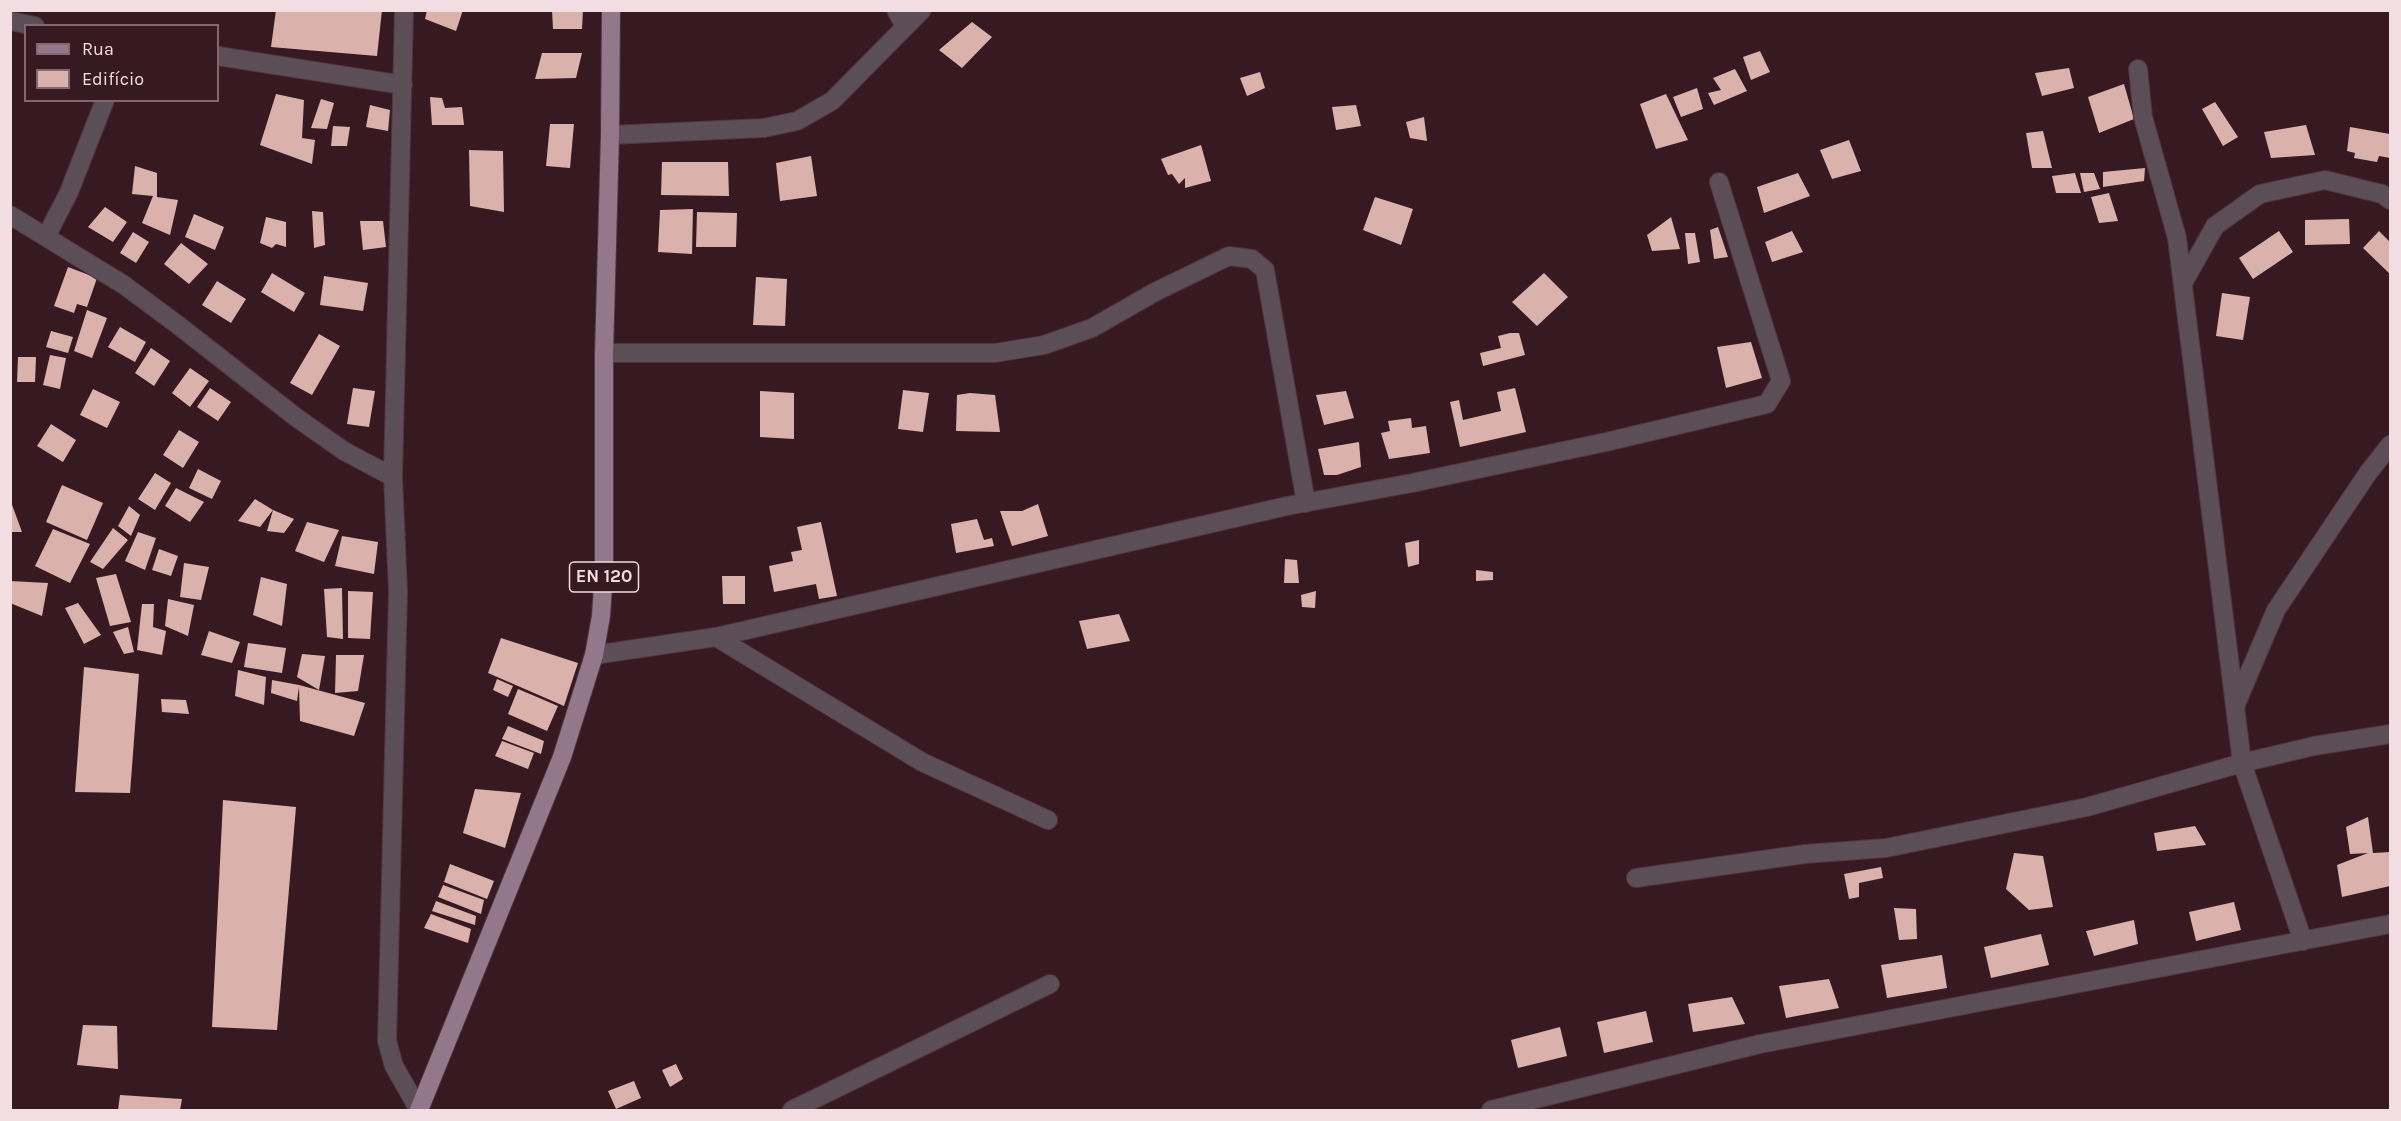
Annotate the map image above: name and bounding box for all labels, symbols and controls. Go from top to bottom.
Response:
legend [24,24,219,102]
text: Rua [82,38,114,60]
text: Edifício [82,68,144,90]
road number: EN 120 [570,562,638,592]

